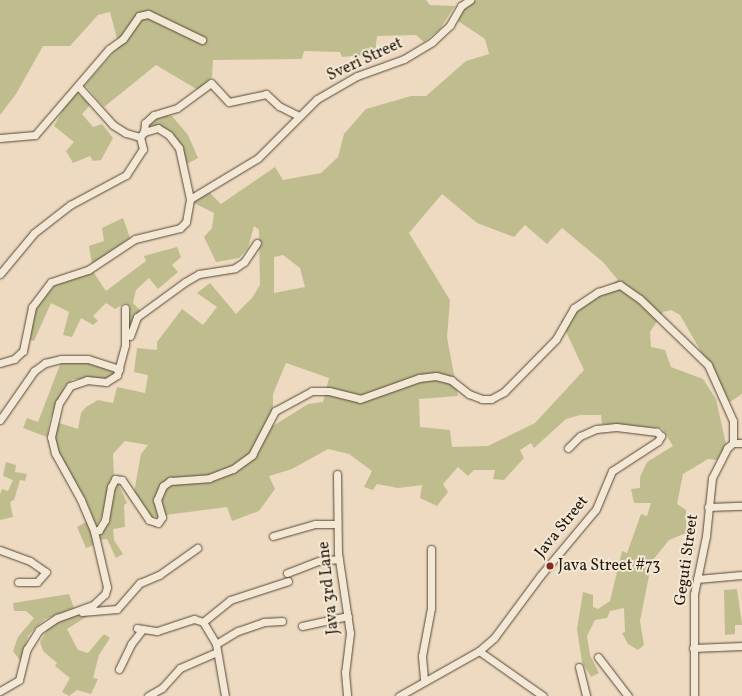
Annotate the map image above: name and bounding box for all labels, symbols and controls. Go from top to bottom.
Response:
street label: Sveri Street [324,34,406,86]
street label: Java Street [531,492,593,562]
street label: Geguti Street [671,513,703,607]
street label: Java 3rd Lane [315,540,343,636]
place label: Java Street #73 [558,556,660,576]
marker: Java Street #73 [545,561,555,571]

